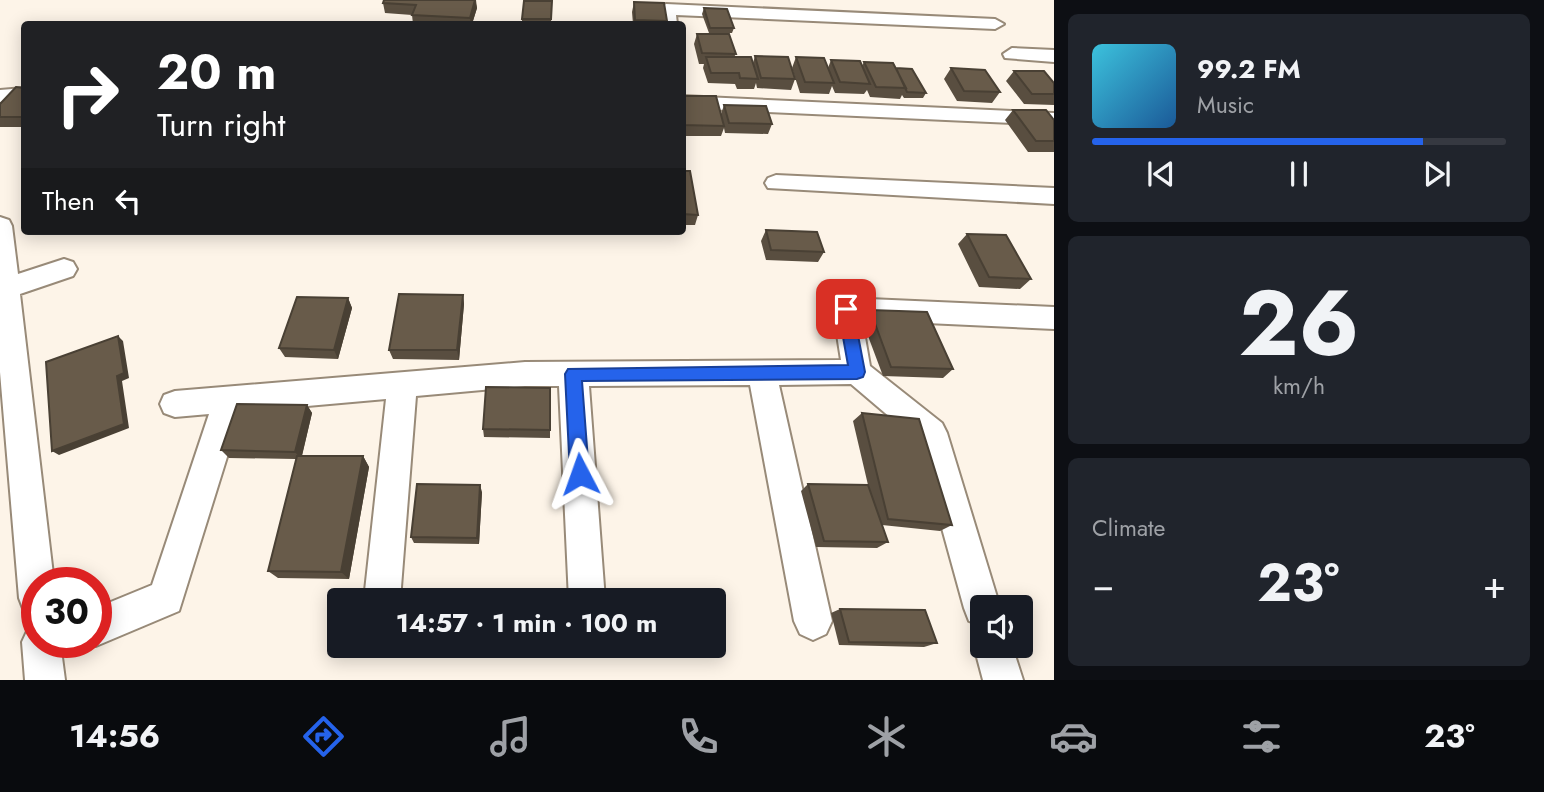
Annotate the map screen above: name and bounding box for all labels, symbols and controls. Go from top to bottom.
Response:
text: 20 m [157,37,276,107]
icon: right [42,49,133,140]
text: 99.2 FM [1197,50,1301,88]
text: Music [1197,88,1254,122]
text: Turn right [157,102,286,148]
icon: previous [1142,155,1180,193]
icon: pause [1280,155,1318,193]
icon: next [1418,155,1456,193]
text: Then [42,182,95,220]
icon: left [109,182,147,220]
text: 26 [1239,258,1359,389]
pin [816,279,876,339]
icon: arrive [827,290,865,328]
text: km/h [1273,369,1325,403]
position arrow [543,437,617,511]
text: Climate [1092,511,1165,545]
text: 23° [1258,545,1339,621]
text: − [1092,557,1114,612]
text: + [1483,557,1506,612]
speed limit sign: 30 [21,567,112,658]
map controls [970,595,1033,658]
button: sound [970,595,1033,658]
text: 14:57 · 1 min · 100 m [396,604,657,642]
icon: directions [299,712,348,761]
icon: music [486,712,535,761]
icon: phone [674,712,723,761]
icon: climate [862,712,911,761]
icon: car [1049,712,1098,761]
icon: filters [1237,712,1286,761]
text: 14:56 [69,713,160,759]
text: 23° [1424,713,1475,759]

